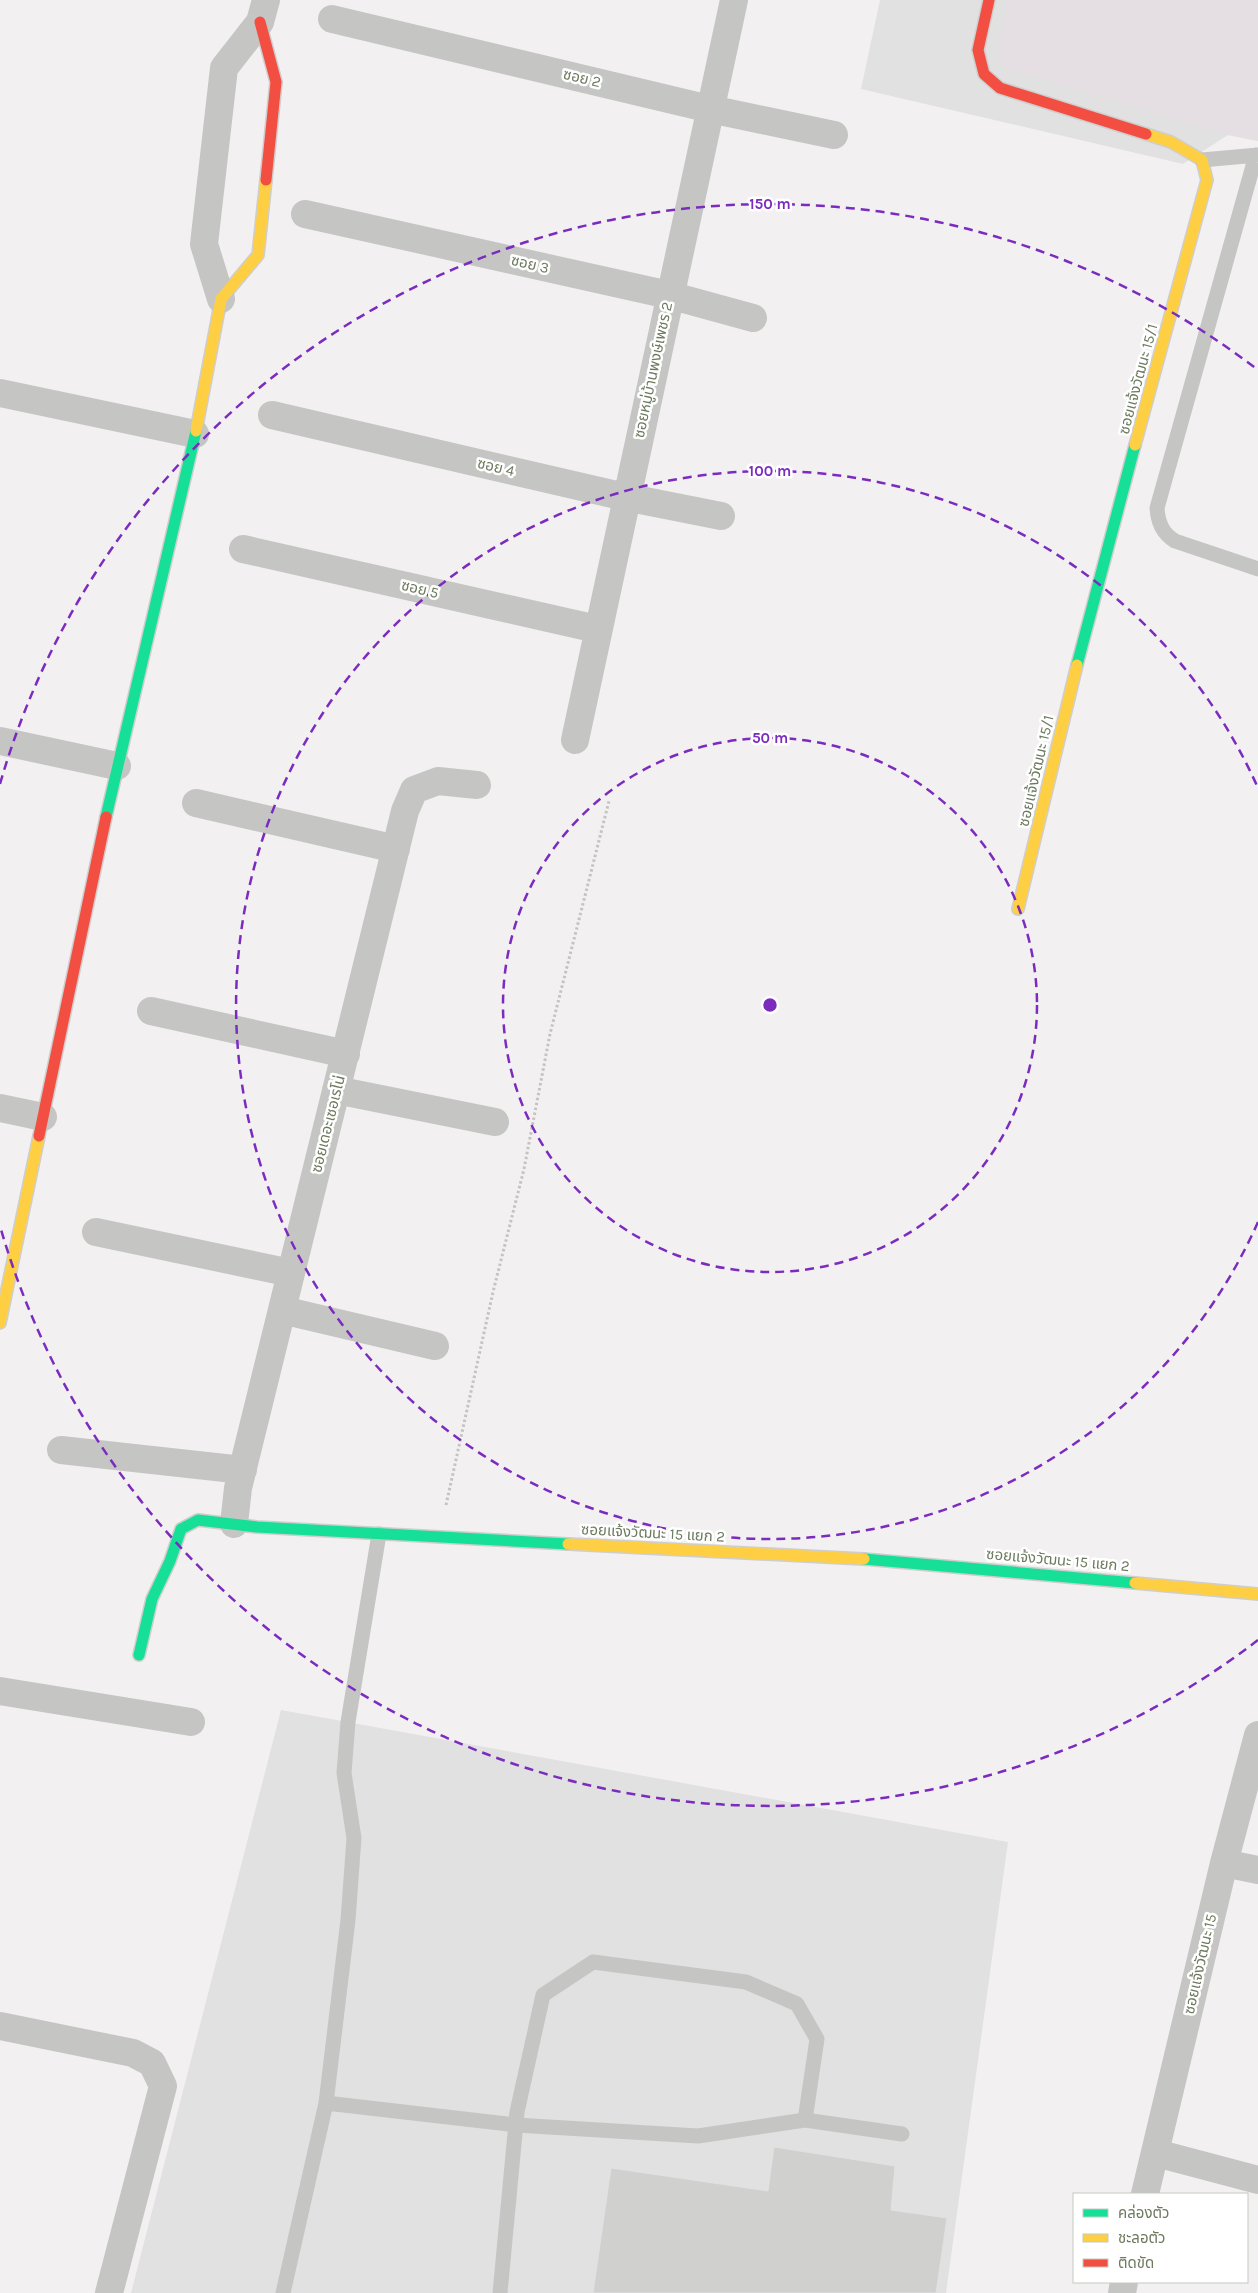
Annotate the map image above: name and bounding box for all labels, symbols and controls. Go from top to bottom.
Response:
street label: ซอย 2 [561,65,603,91]
text: 150 m [749,195,791,213]
street label: ซอย 3 [509,251,551,277]
street label: ซอยหมู่บ้านพงษ์เพชร 2 [630,300,676,440]
street label: ซอยแจ้งวัฒนะ 15/1 [1115,322,1161,436]
street label: ซอย 4 [476,454,517,480]
text: 100 m [749,462,791,480]
street label: ซอย 5 [400,576,440,602]
street label: ซอยแจ้งวัฒนะ 15/1 [1014,714,1058,828]
text: 50 m [752,729,788,747]
centre of rings [761,996,779,1014]
street label: ซอยเดอะเซอเรโน่ [307,1074,349,1174]
street label: ซอยแจ้งวัฒนะ 15 แยก 2 [581,1520,725,1546]
street label: ซอยแจ้งวัฒนะ 15 แยก 2 [986,1545,1130,1575]
street label: ซอยแจ้งวัฒนะ 15 [1180,1912,1220,2016]
legend [1073,2193,1248,2283]
text: คล่องตัว [1118,2204,1169,2222]
text: ชะลอตัว [1118,2229,1165,2247]
text: ติดขัด [1118,2254,1154,2272]

